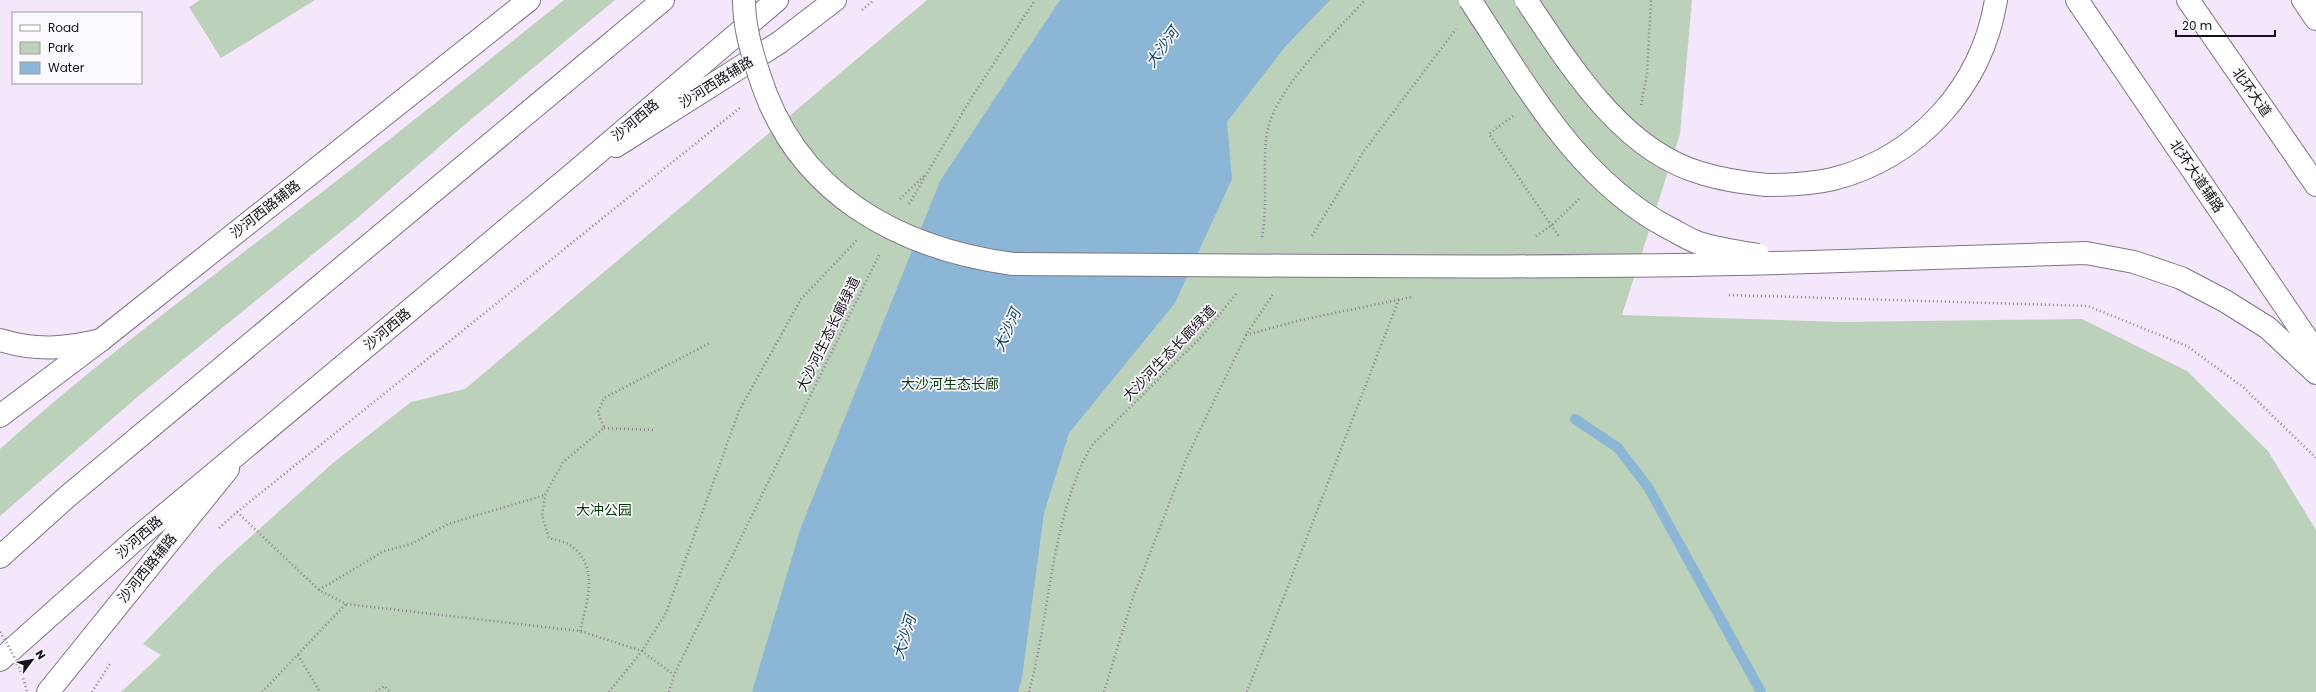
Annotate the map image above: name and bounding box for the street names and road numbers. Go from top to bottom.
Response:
street label: 沙河西路辅路 [675,51,757,113]
street label: 北环大道 [2228,63,2276,121]
street label: 沙河西路 [607,94,663,146]
street label: 北环大道辅路 [2165,136,2229,216]
street label: 沙河西路辅路 [226,175,304,243]
street label: 大沙河生态长廊绿道 [791,273,865,395]
street label: 大沙河生态长廊绿道 [1118,301,1220,405]
street label: 沙河西路 [359,303,415,355]
street label: 沙河西路 [111,511,167,563]
street label: 沙河西路辅路 [113,529,181,607]

